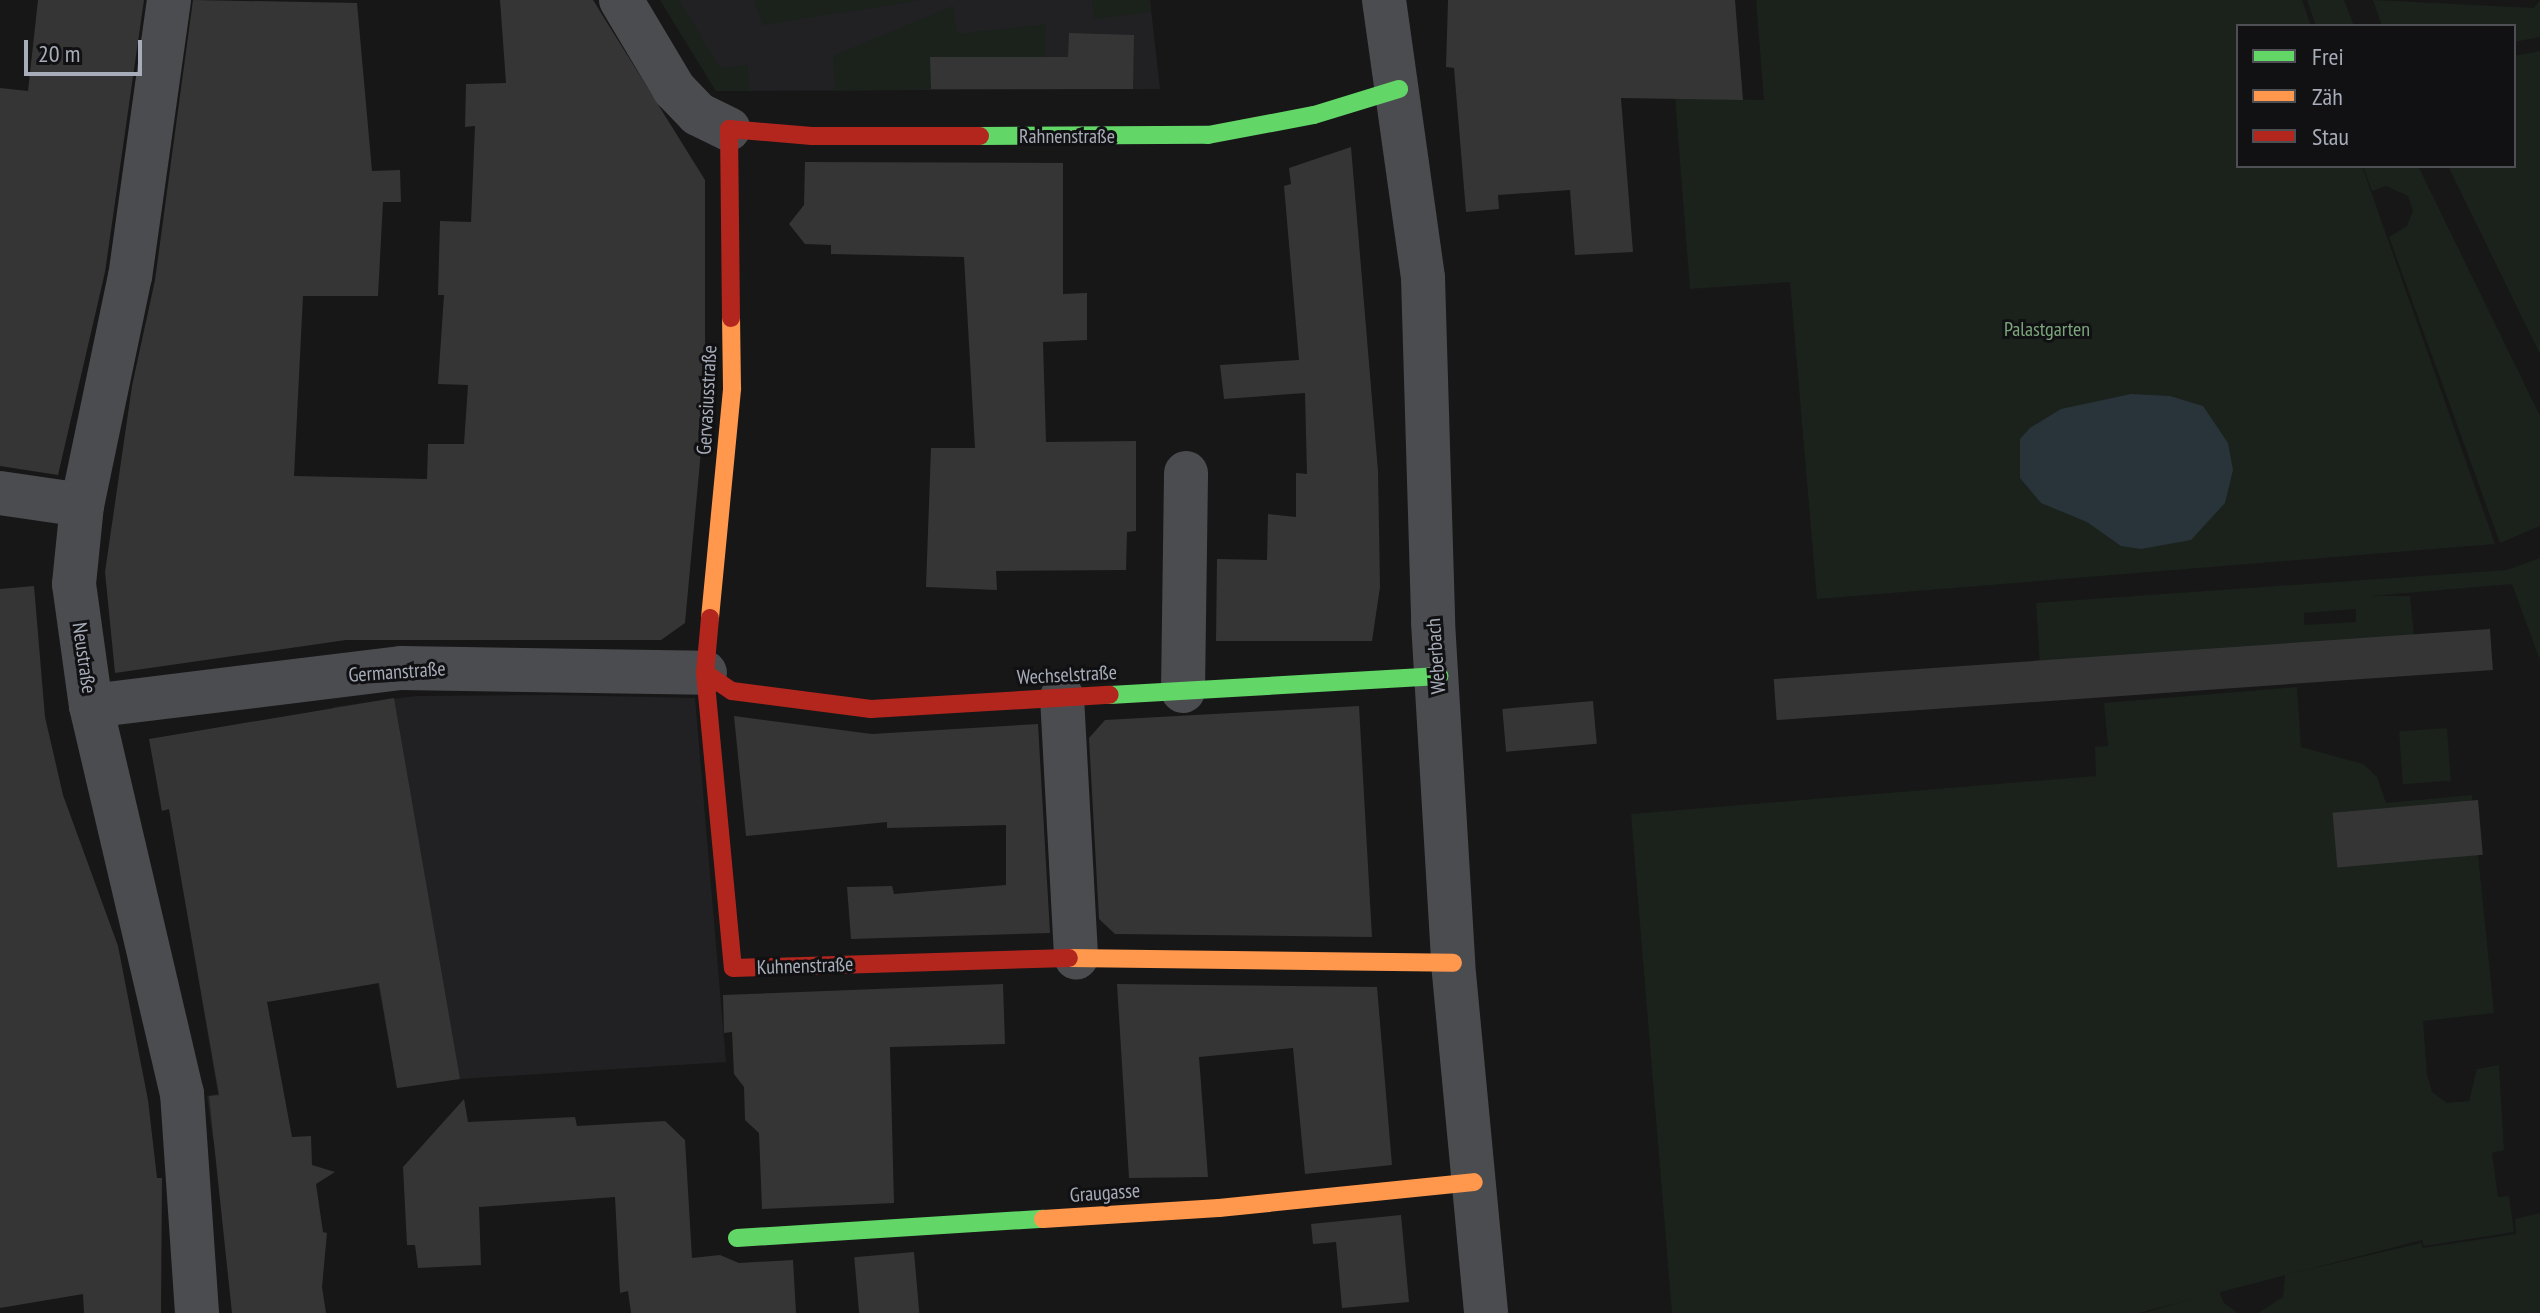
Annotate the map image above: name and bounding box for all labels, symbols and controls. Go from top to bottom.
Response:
scale bar [28,24,146,74]
legend [2236,24,2516,168]
text: 20 m [38,38,80,69]
text: Frei [2312,41,2344,72]
text: Zäh [2312,81,2343,112]
text: Stau [2312,121,2349,152]
street label: Rahnenstraße [1019,124,1115,148]
park label: Palastgarten [2004,317,2090,341]
street label: Gervasiusstraße [692,345,722,455]
street label: Weberbach [1421,617,1451,695]
street label: Neustraße [67,621,101,695]
street label: Germanstraße [348,657,446,687]
street label: Wechselstraße [1016,660,1118,690]
street label: Kuhnenstraße [756,952,854,980]
street label: Graugasse [1069,1179,1141,1207]

